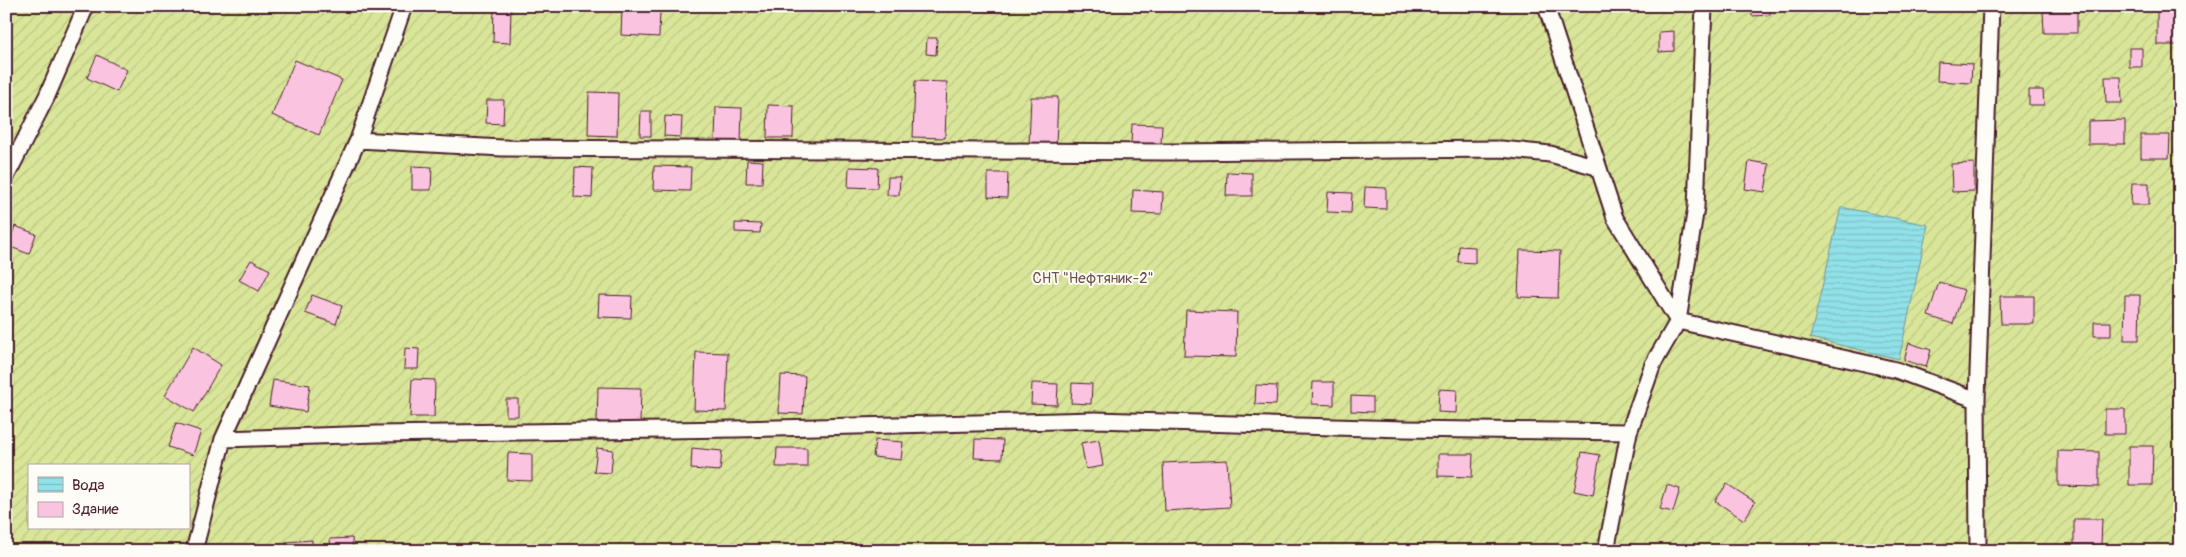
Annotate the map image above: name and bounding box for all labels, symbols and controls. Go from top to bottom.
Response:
park label: СНТ "Нефтяник-2" [1032,269,1154,288]
legend [28,464,190,530]
text: Вода [72,476,105,495]
text: Здание [72,500,119,519]

